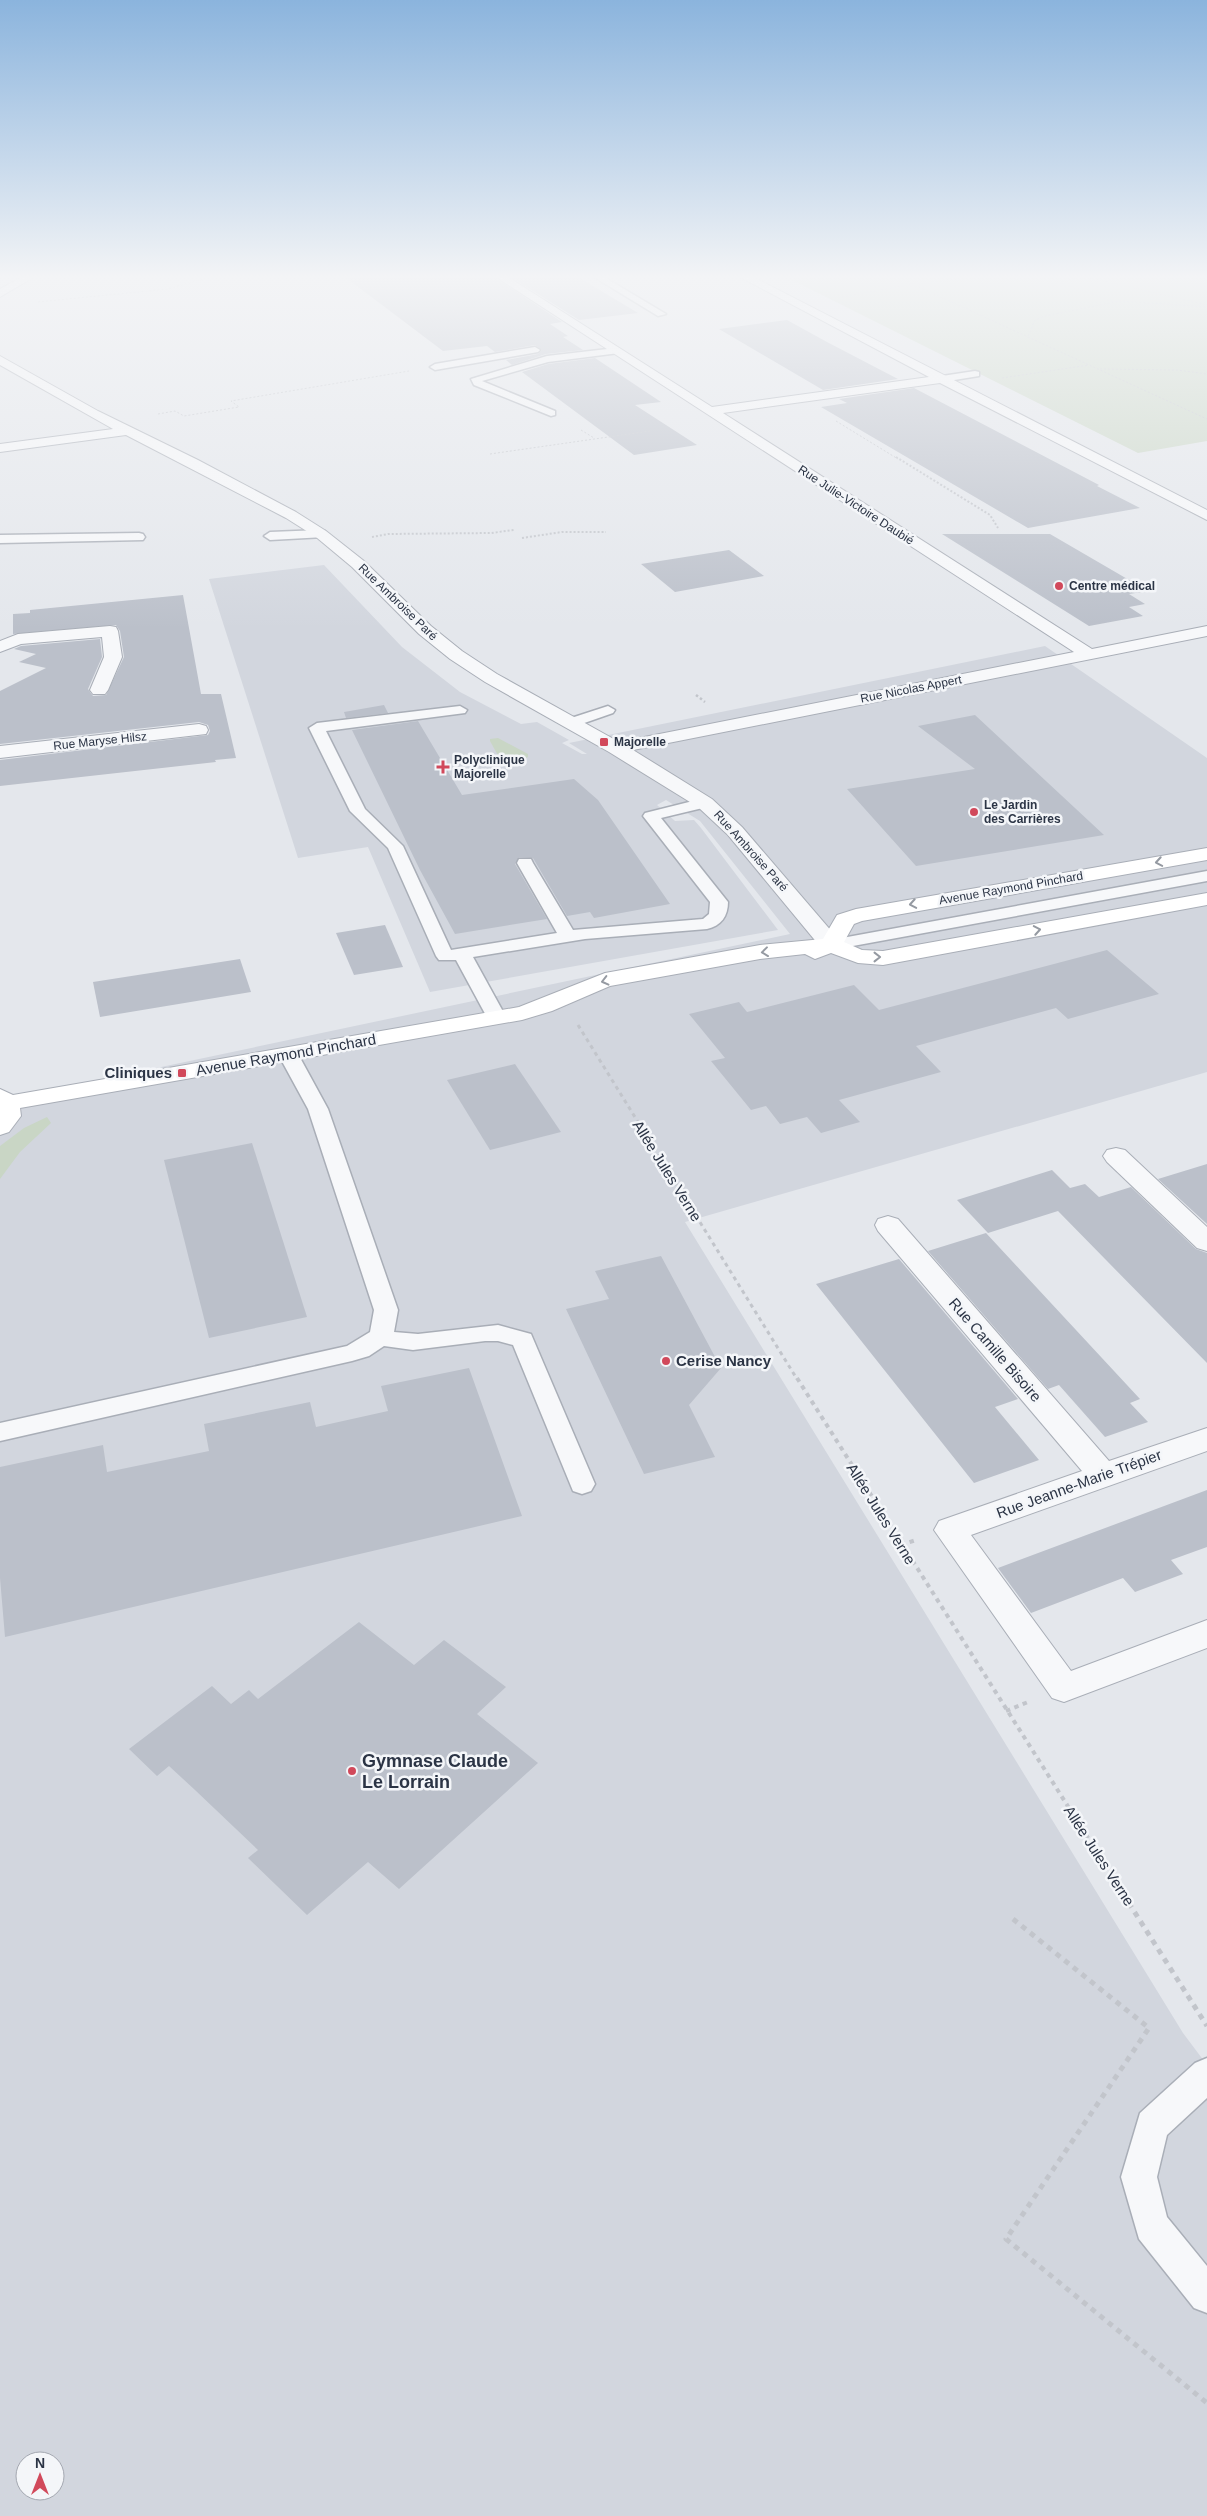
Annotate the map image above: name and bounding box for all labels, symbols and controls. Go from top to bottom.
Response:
street label: Rue Julie-Victoire Daubié [795,462,917,548]
street label: Rue Ambroise Paré [356,561,441,643]
place label: Centre médical [1069,579,1155,593]
marker: Centre médical [1053,580,1065,592]
street label: Rue Nicolas Appert [859,672,963,706]
street label: Rue Maryse Hilsz [53,729,147,753]
place label: Majorelle [614,735,666,749]
marker: Majorelle [598,736,610,748]
place label: Polyclinique Majorelle [454,753,525,781]
marker: Polyclinique Majorelle [436,760,450,774]
place label: Le Jardin des Carrières [984,798,1061,826]
marker: Le Jardin des Carrières [968,806,980,818]
street label: Rue Ambroise Paré [711,808,791,895]
one-way arrow [1155,857,1163,867]
street label: Avenue Raymond Pinchard [938,868,1084,908]
one-way arrow [908,899,917,909]
one-way arrow [1033,925,1041,935]
one-way arrow [760,946,768,957]
one-way arrow [874,952,881,962]
one-way arrow [600,975,609,986]
street label: Avenue Raymond Pinchard [195,1030,377,1079]
place label: Cliniques [104,1064,172,1081]
marker: Cliniques [176,1067,188,1079]
street label: Allée Jules Verne [630,1117,705,1224]
street label: Rue Camille Bisoire [946,1294,1045,1405]
place label: Cerise Nancy [676,1352,772,1369]
marker: Cerise Nancy [660,1355,672,1367]
street label: Rue Jeanne-Marie Trépier [994,1446,1164,1521]
street label: Allée Jules Verne [844,1460,919,1567]
place label: Gymnase Claude Le Lorrain [362,1751,508,1792]
marker: Gymnase Claude Le Lorrain [346,1765,358,1777]
street label: Allée Jules Verne [1061,1802,1138,1909]
north arrow [15,2451,65,2501]
text: N [35,2455,45,2471]

